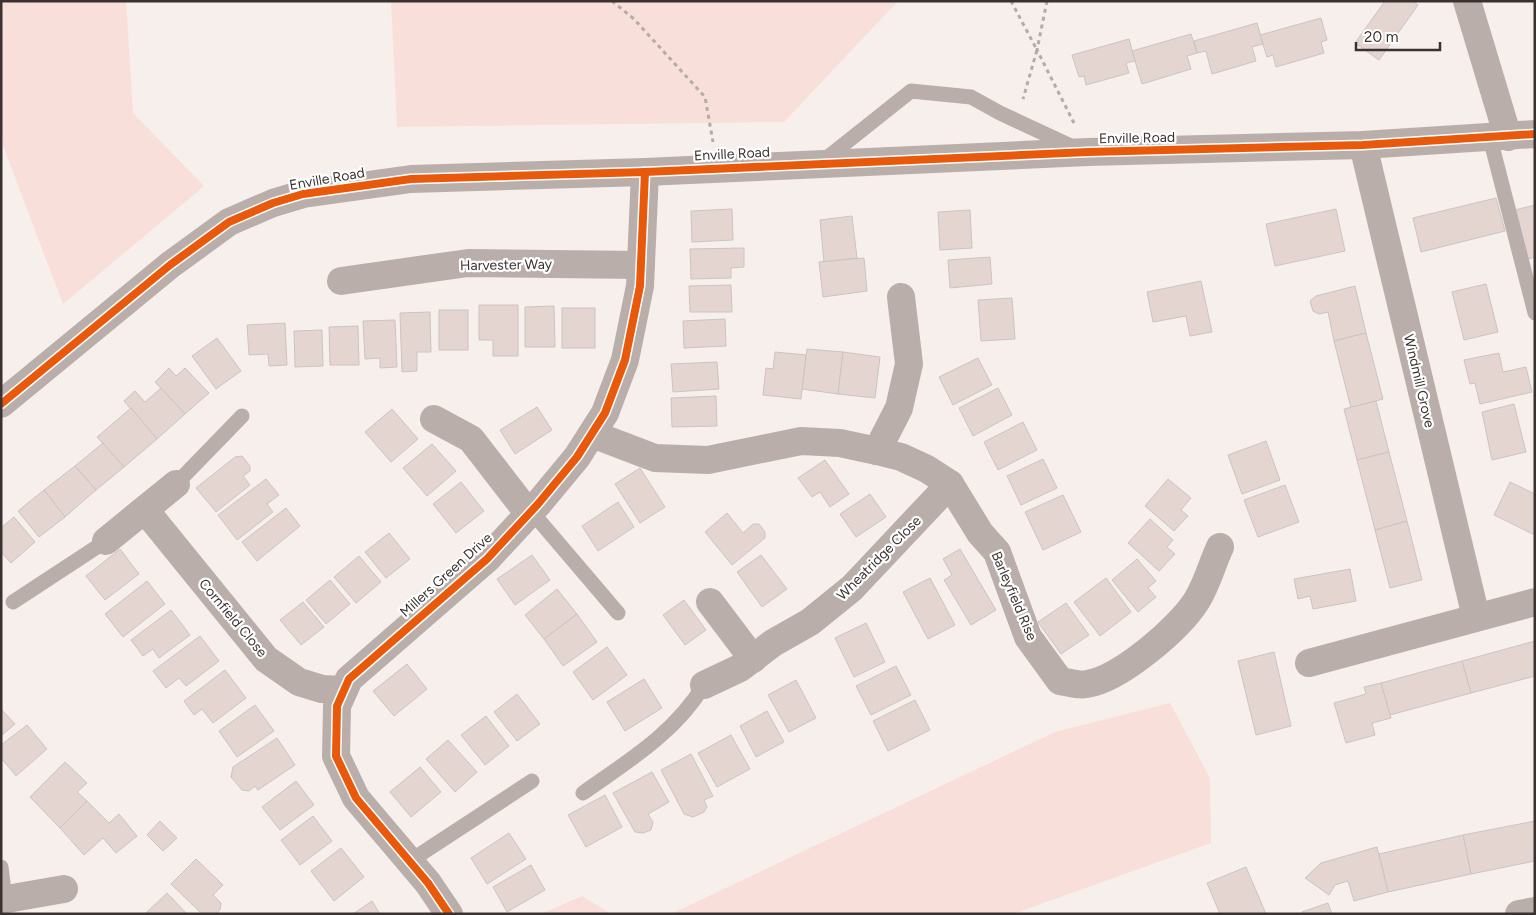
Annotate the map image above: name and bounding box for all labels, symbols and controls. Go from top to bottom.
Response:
scale bar [1356,20,1440,52]
text: 20 m [1364,28,1398,46]
street label: Enville Road [1099,129,1175,147]
street label: Enville Road [694,144,770,164]
street label: Enville Road [288,164,366,194]
street label: Harvester Way [460,256,553,274]
street label: Windmill Grove [1400,333,1438,430]
street label: Wheatridge Close [833,512,925,604]
street label: Millers Green Drive [396,529,496,621]
street label: Barleyfield Rise [988,549,1041,644]
street label: Cornfield Close [195,575,271,661]

